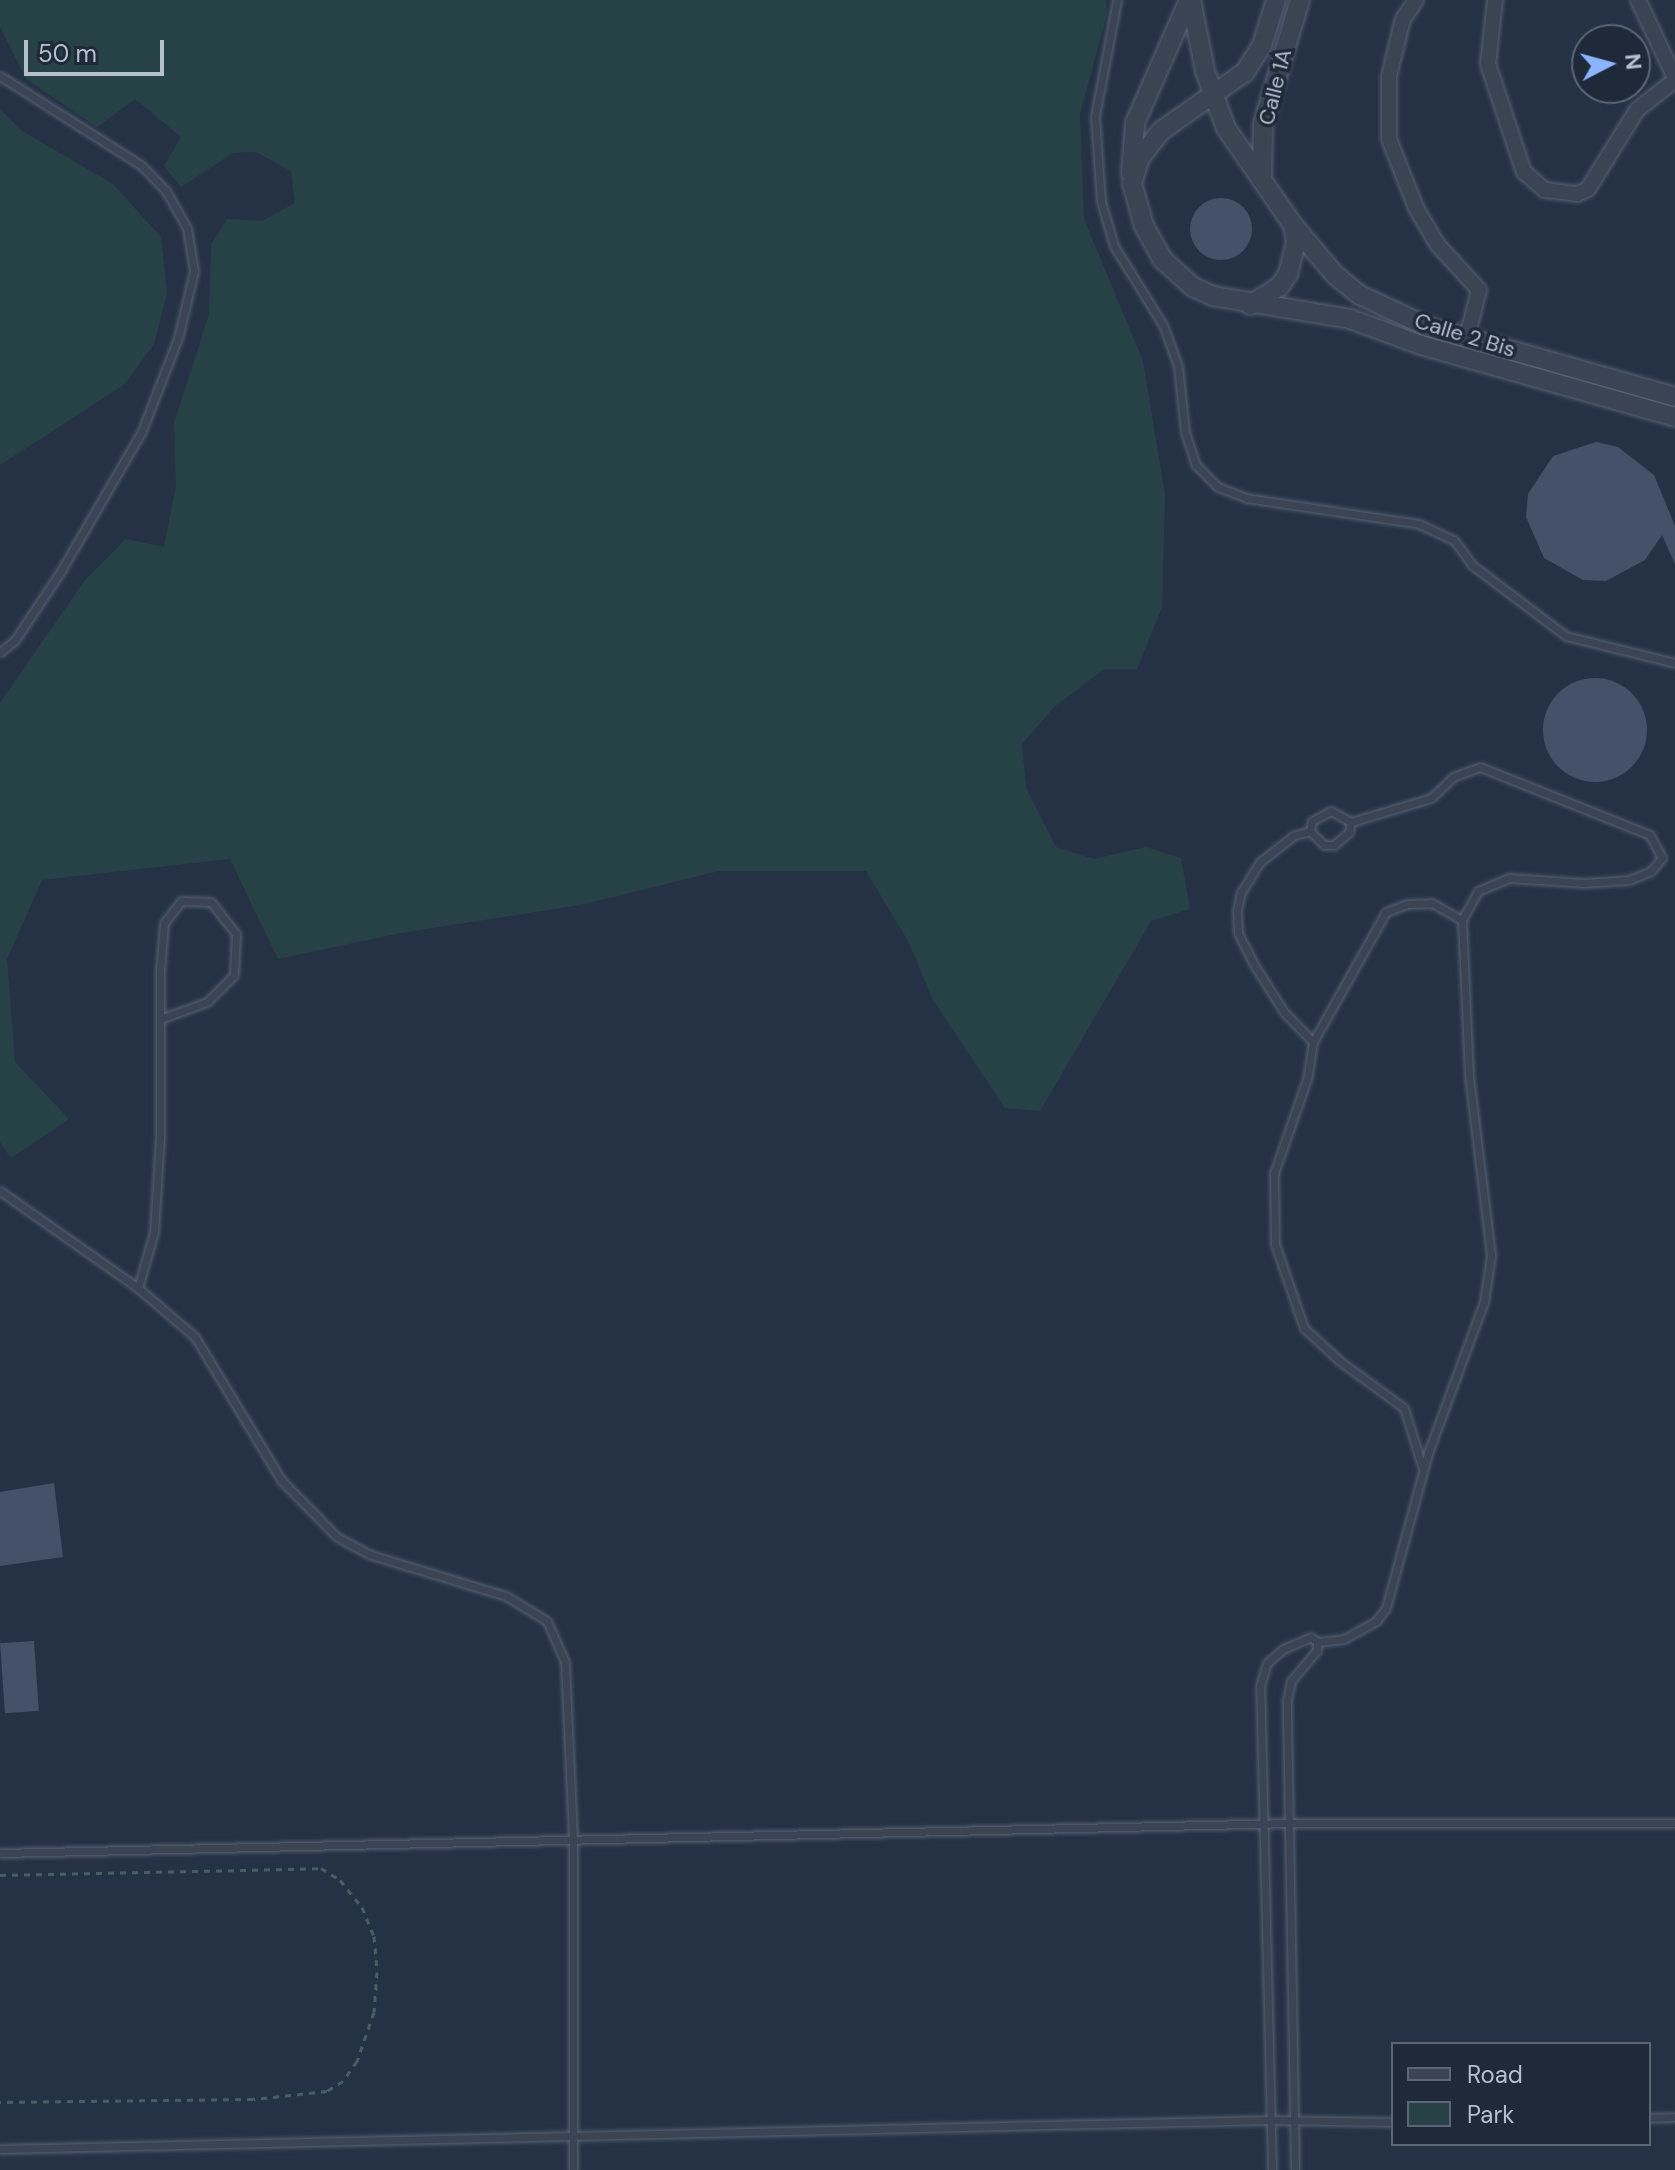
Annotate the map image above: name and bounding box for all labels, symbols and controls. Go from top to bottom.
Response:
scale bar [28,24,168,74]
north arrow [1571,24,1651,104]
text: 50 m [38,38,97,69]
street label: Calle 1A [1253,46,1297,128]
text: N [1618,52,1649,71]
street label: Calle 2 Bis [1411,307,1519,363]
legend [1391,2042,1651,2146]
text: Road [1467,2059,1523,2090]
text: Park [1467,2099,1514,2130]

